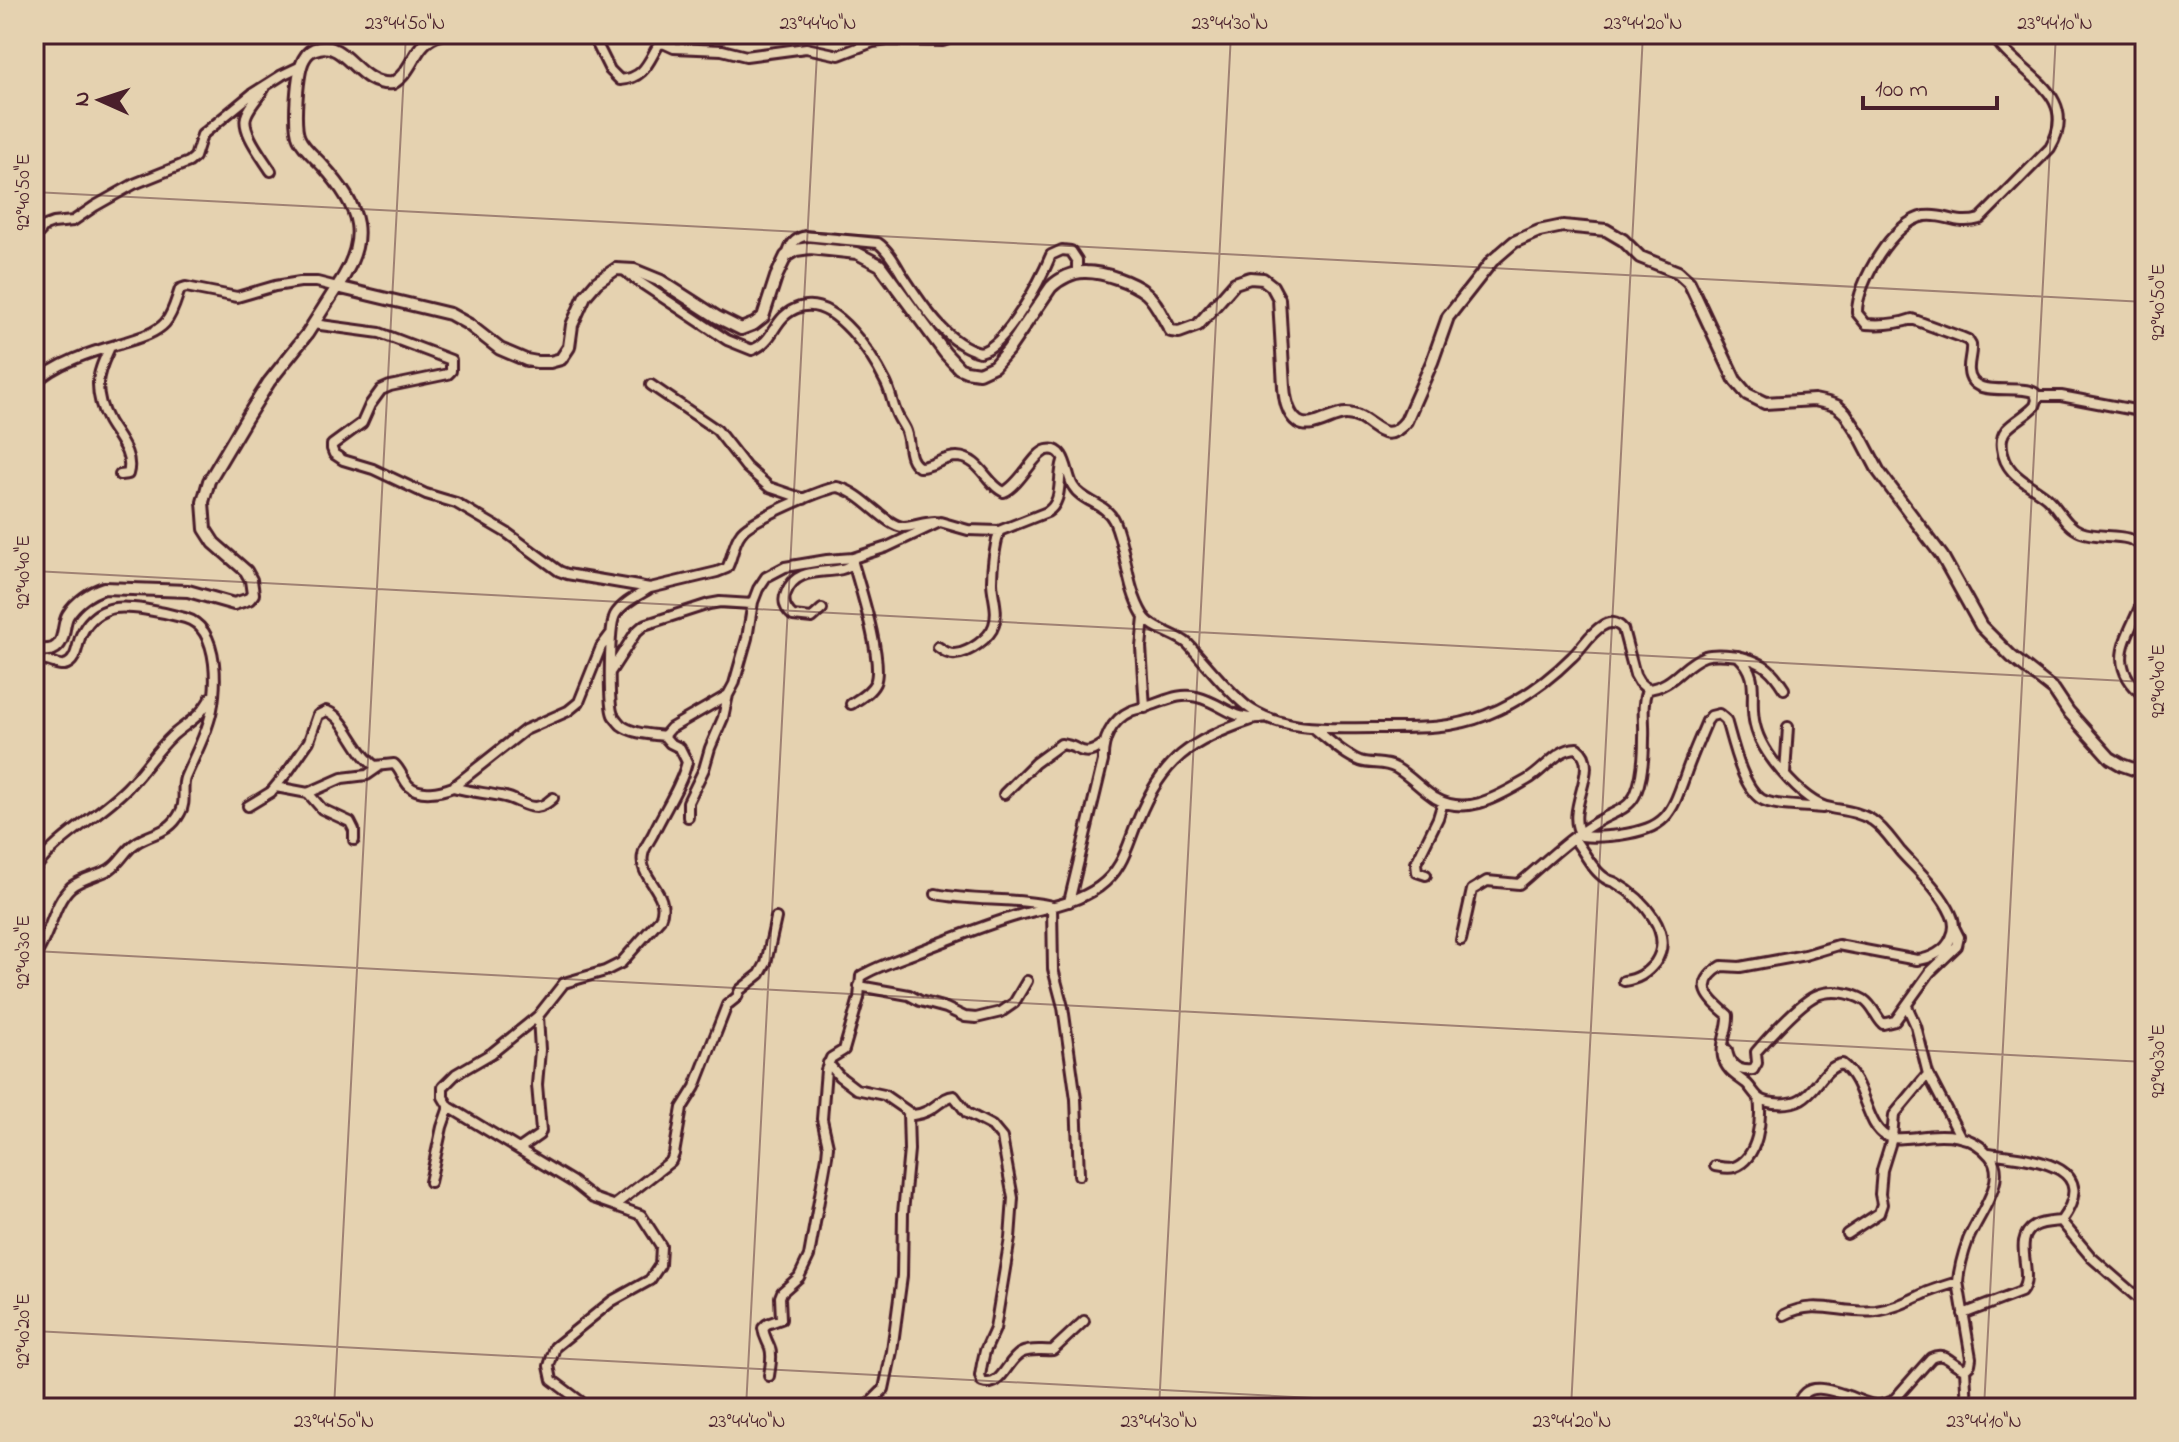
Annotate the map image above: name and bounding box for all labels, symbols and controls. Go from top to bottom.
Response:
text: 23°44'50"N [365,10,445,39]
text: 23°44'40"N [779,10,857,39]
text: 23°44'30"N [1191,10,1269,39]
text: 23°44'20"N [1604,10,1682,39]
text: 23°44'10"N [2017,10,2093,39]
north arrow [60,60,140,140]
scale bar [1863,60,1997,110]
text: 100 m [1875,73,1928,108]
text: N [67,91,99,107]
text: 92°40'50"E [10,153,39,231]
text: 92°40'50"E [2145,263,2174,341]
text: 92°40'40"E [10,535,39,609]
text: 92°40'40"E [2145,644,2174,718]
text: 92°40'30"E [10,915,39,989]
text: 92°40'30"E [2145,1024,2174,1098]
text: 92°40'20"E [10,1293,39,1369]
text: 23°44'50"N [294,1408,374,1437]
text: 23°44'40"N [708,1408,786,1437]
text: 23°44'30"N [1120,1408,1198,1437]
text: 23°44'20"N [1533,1408,1611,1437]
text: 23°44'10"N [1946,1408,2022,1437]

